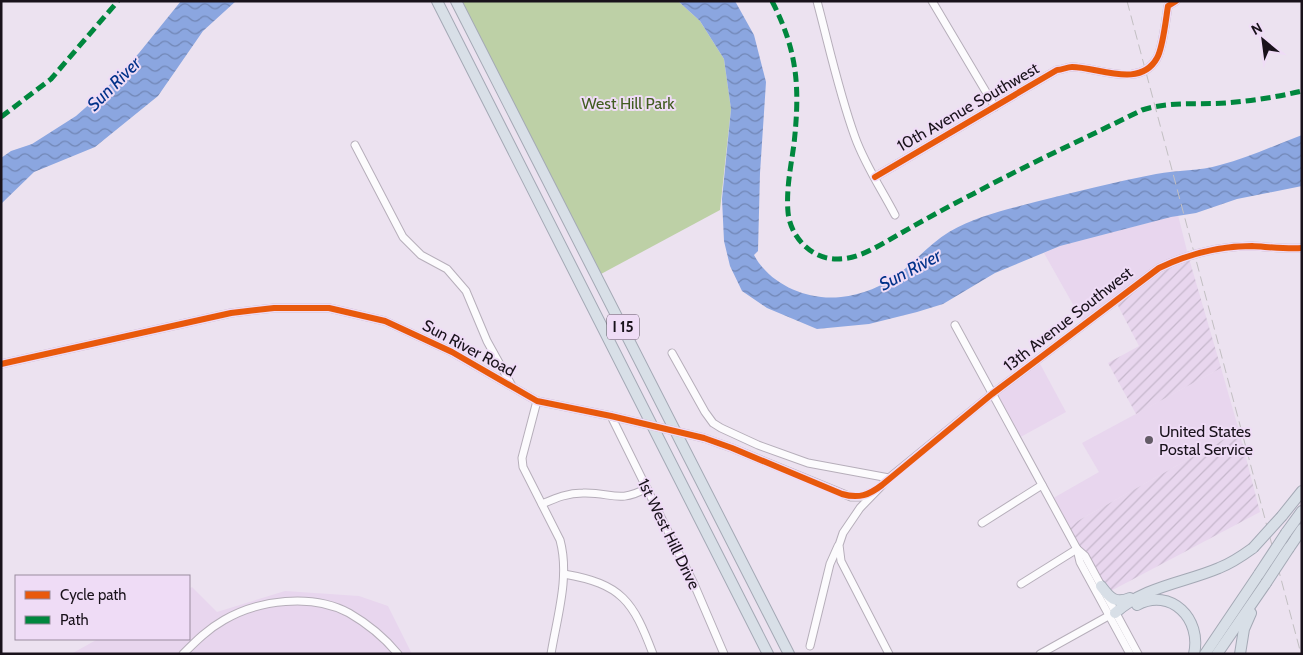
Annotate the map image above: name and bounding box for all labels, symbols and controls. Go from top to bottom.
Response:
north arrow [1238,15,1288,65]
text: N [1248,18,1265,39]
water label: Sun River [83,52,146,115]
street label: 10th Avenue Southwest [894,58,1043,155]
park label: West Hill Park [582,94,675,113]
water label: Sun River [875,244,946,295]
street label: 13th Avenue Southwest [1000,262,1137,375]
road number: I 15 [607,314,639,340]
street label: Sun River Road [419,316,519,380]
place label: United States Postal Service [1159,422,1253,459]
marker: United States Postal Service [1143,434,1155,446]
street label: 1st West Hill Drive [634,476,704,592]
legend [15,575,190,640]
text: Cycle path [60,586,126,604]
text: Path [60,611,89,629]

